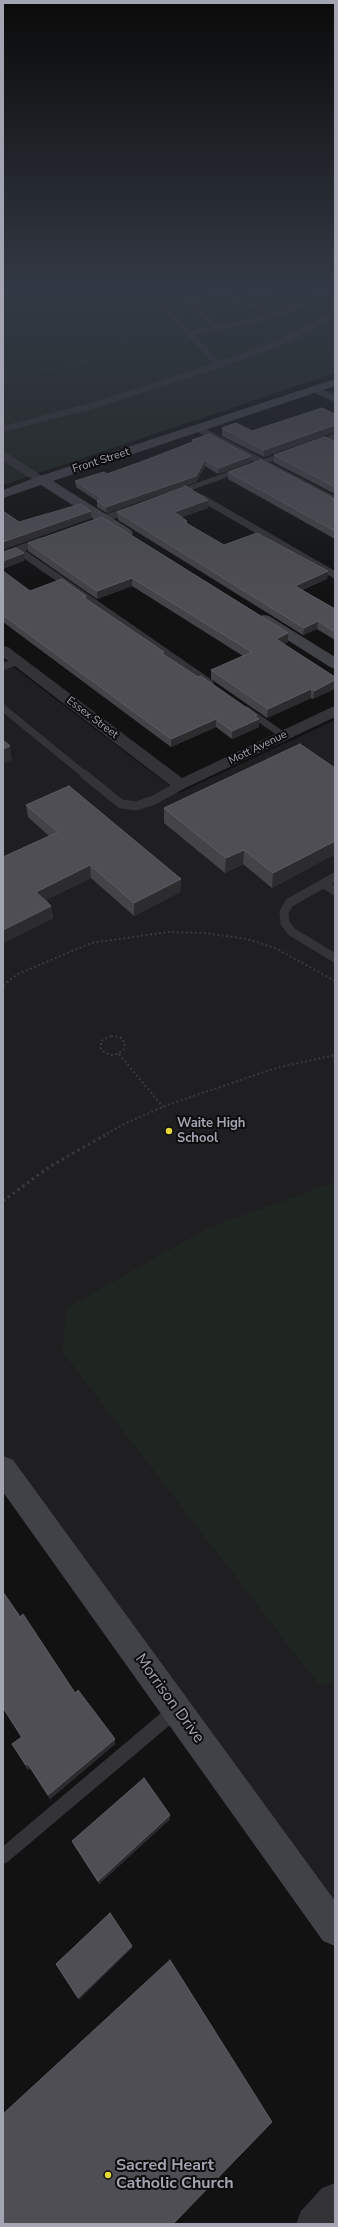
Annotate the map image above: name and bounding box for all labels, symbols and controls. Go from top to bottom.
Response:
street label: Front Street [71,446,131,476]
street label: Essex Street [64,694,120,742]
street label: Mott Avenue [227,728,289,768]
place label: Waite High School [177,1116,245,1147]
marker: Waite High School [164,1126,174,1136]
street label: Morrison Drive [130,1651,208,1747]
place label: Sacred Heart Catholic Church [116,2156,234,2194]
marker: Sacred Heart Catholic Church [103,2170,113,2180]

